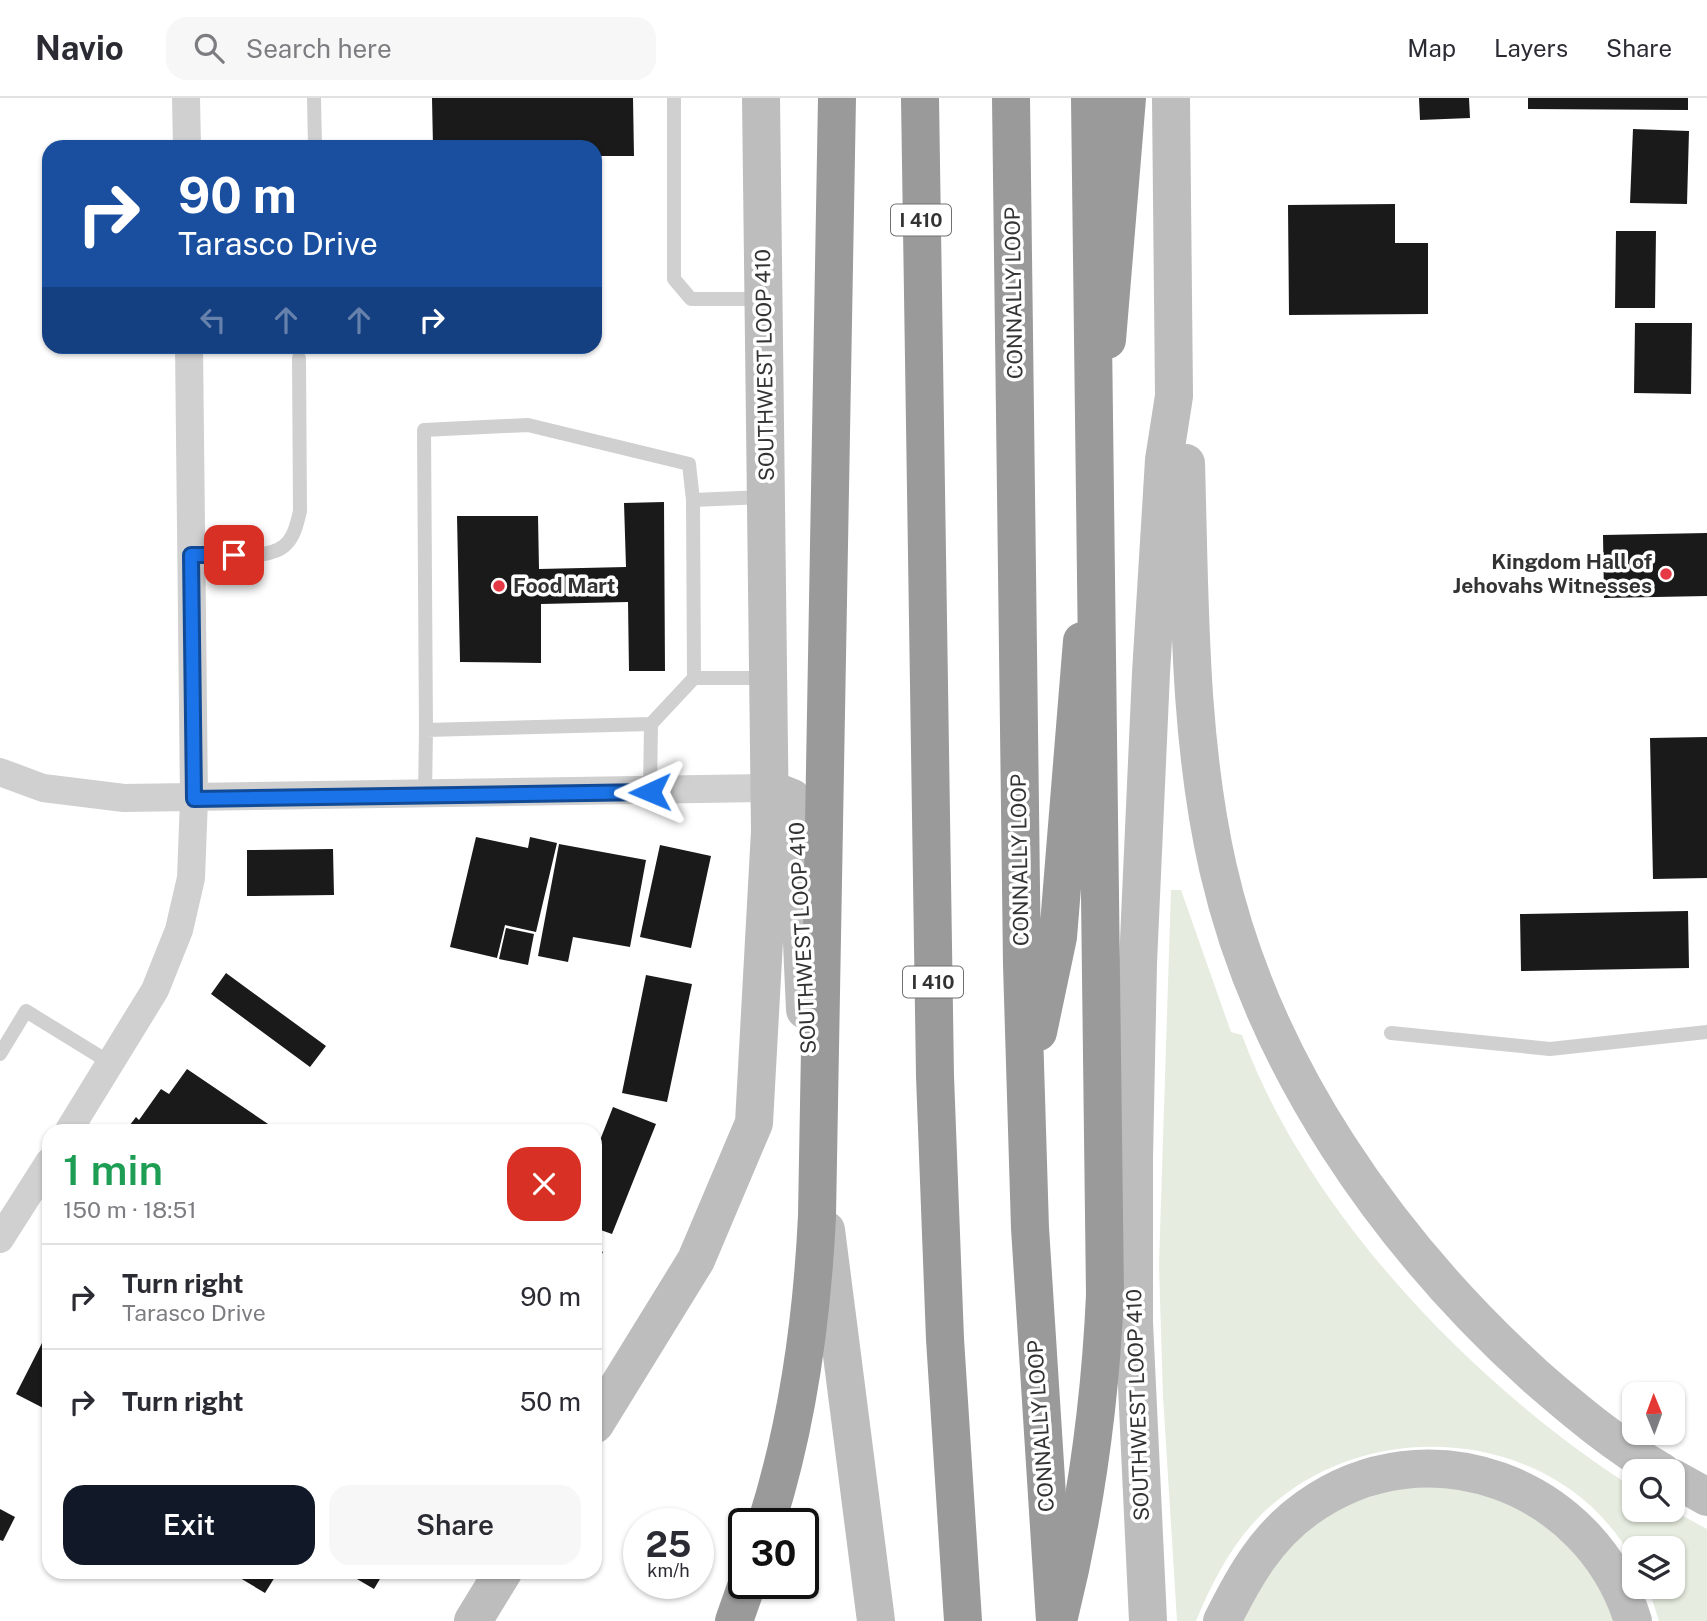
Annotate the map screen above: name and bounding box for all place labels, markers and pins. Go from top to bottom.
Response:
pin [204,525,264,585]
place label: Kingdom Hall of Jehovahs Witnesses [1453,549,1652,598]
marker: Kingdom Hall of Jehovahs Witnesses [1658,566,1674,582]
place label: Food Mart [513,573,616,598]
marker: Food Mart [491,578,507,594]

